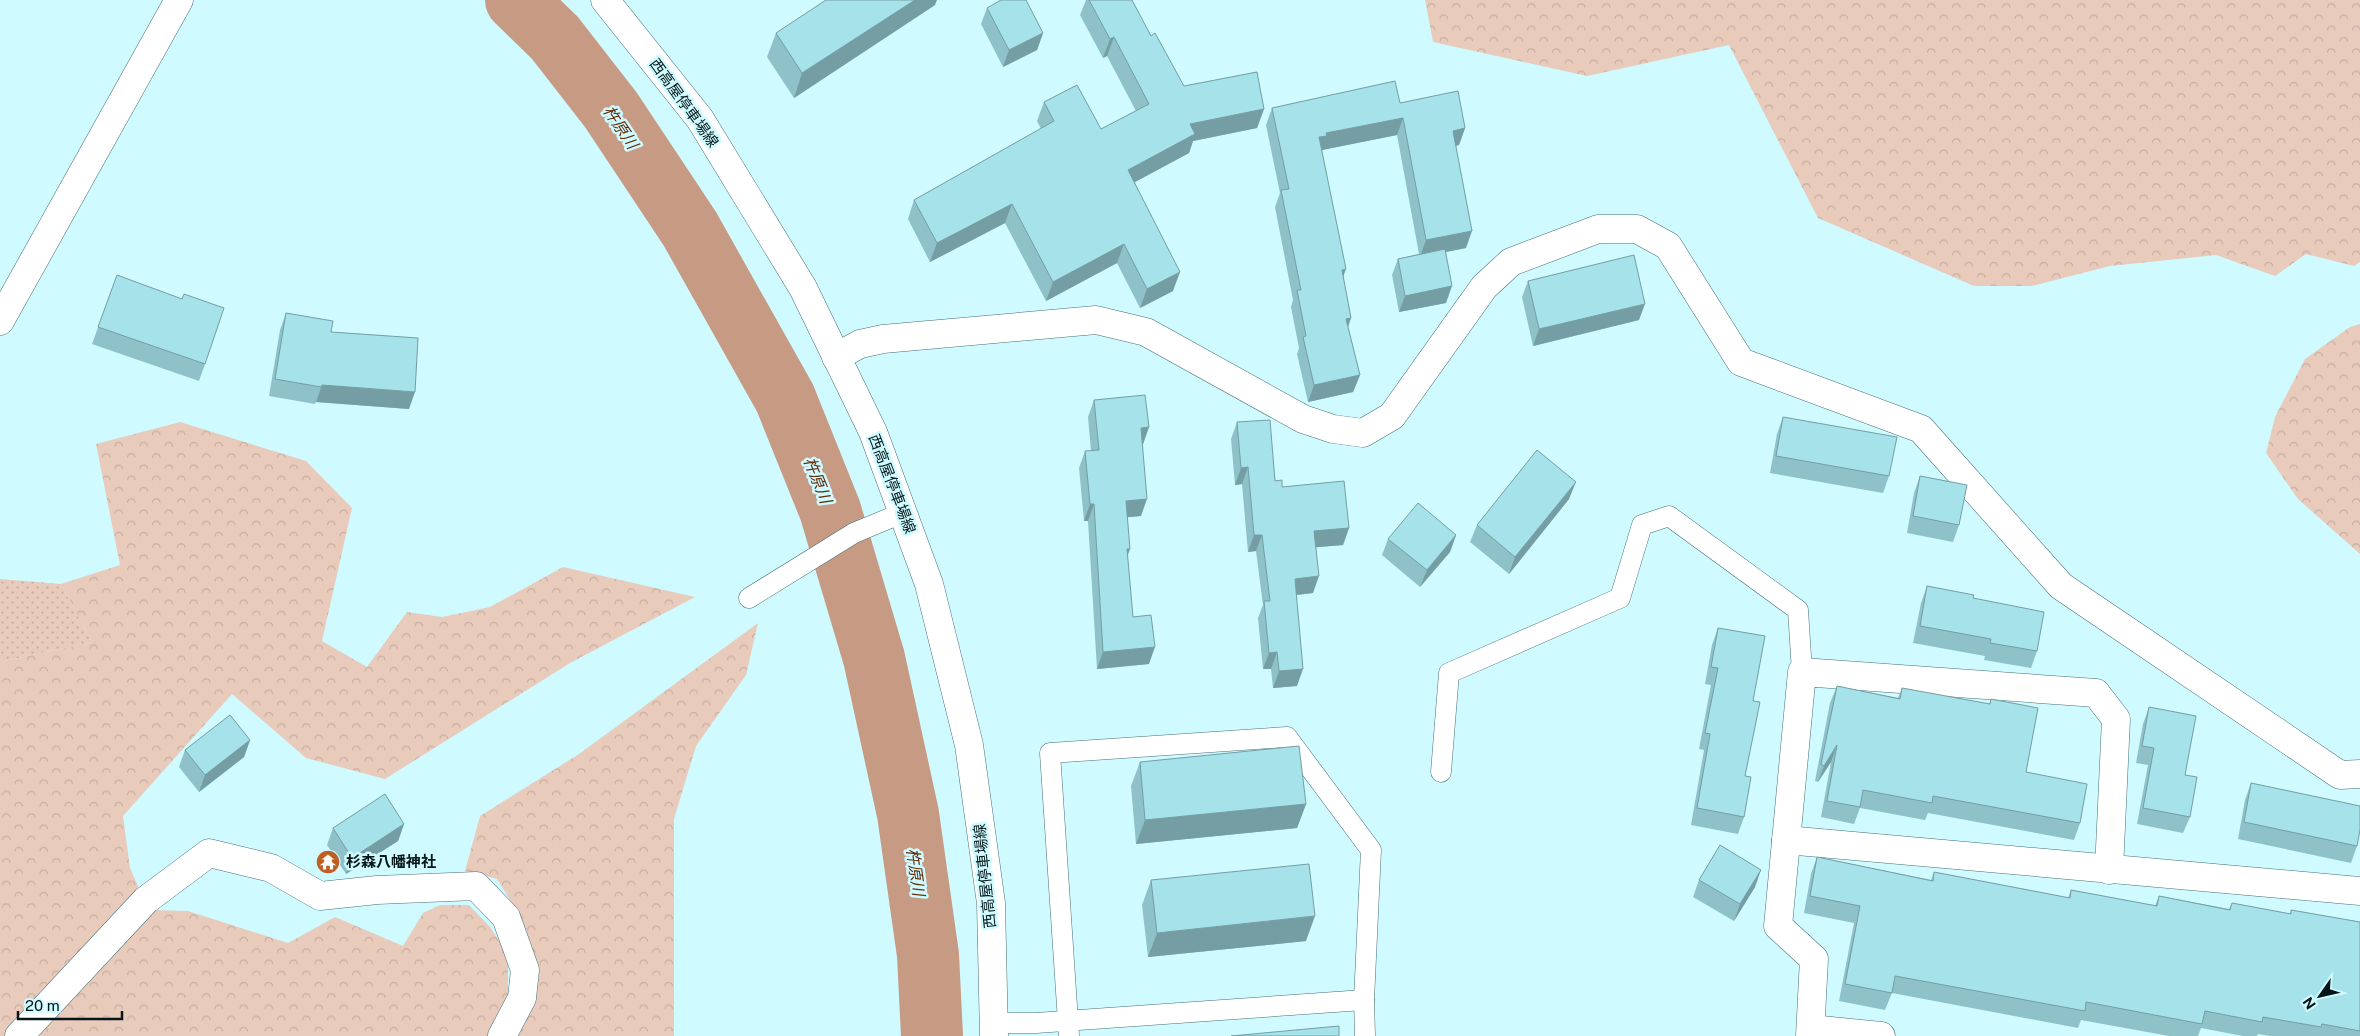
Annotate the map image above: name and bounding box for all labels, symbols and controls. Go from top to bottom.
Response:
street label: 西高屋停車場線 [647,55,722,150]
water label: 杵原川 [599,102,643,154]
street label: 西高屋停車場線 [866,432,919,536]
water label: 杵原川 [800,454,836,508]
street label: 西高屋停車場線 [971,823,998,929]
water label: 杵原川 [903,847,929,899]
temple icon: 杉森八幡神社 [315,849,341,875]
place label: 杉森八幡神社 [346,853,436,870]
north arrow [2295,971,2345,1021]
scale bar [18,988,121,1020]
text: N [2300,994,2319,1012]
text: 20 m [25,997,60,1014]

